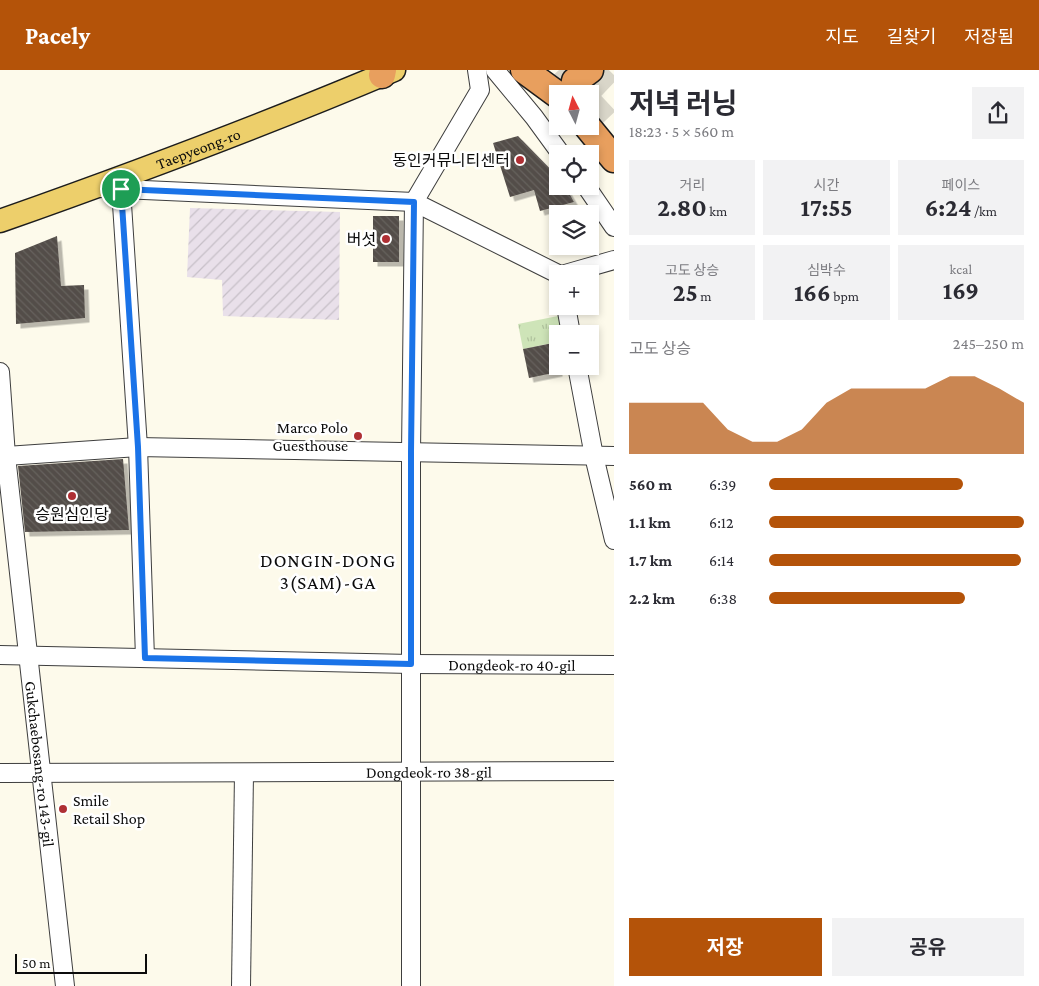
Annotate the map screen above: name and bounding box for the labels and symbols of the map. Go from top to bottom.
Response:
north arrow [549,85,599,135]
street label: Taepyeong-ro [154,125,243,173]
place label: 동인커뮤니티센터 [392,152,510,169]
marker: 동인커뮤니티센터 [514,154,526,166]
pin [100,168,142,210]
place label: 버섯 [347,231,376,248]
marker: 버섯 [380,233,392,245]
place label: Marco Polo Guesthouse [272,419,348,454]
marker: Marco Polo Guesthouse [352,430,364,442]
marker: 승원심인당 [66,490,78,502]
place label: 승원심인당 [35,506,109,523]
district label: DONGIN-DONG 3(SAM)-GA [260,550,396,594]
street label: Dongdeok-ro 40-gil [448,656,575,675]
street label: Gukchaebosang-ro 143-gil [22,680,57,848]
street label: Dongdeok-ro 38-gil [366,763,492,782]
place label: Smile Retail Shop [73,792,145,828]
marker: Smile Retail Shop [57,803,69,815]
scale bar [15,951,148,974]

